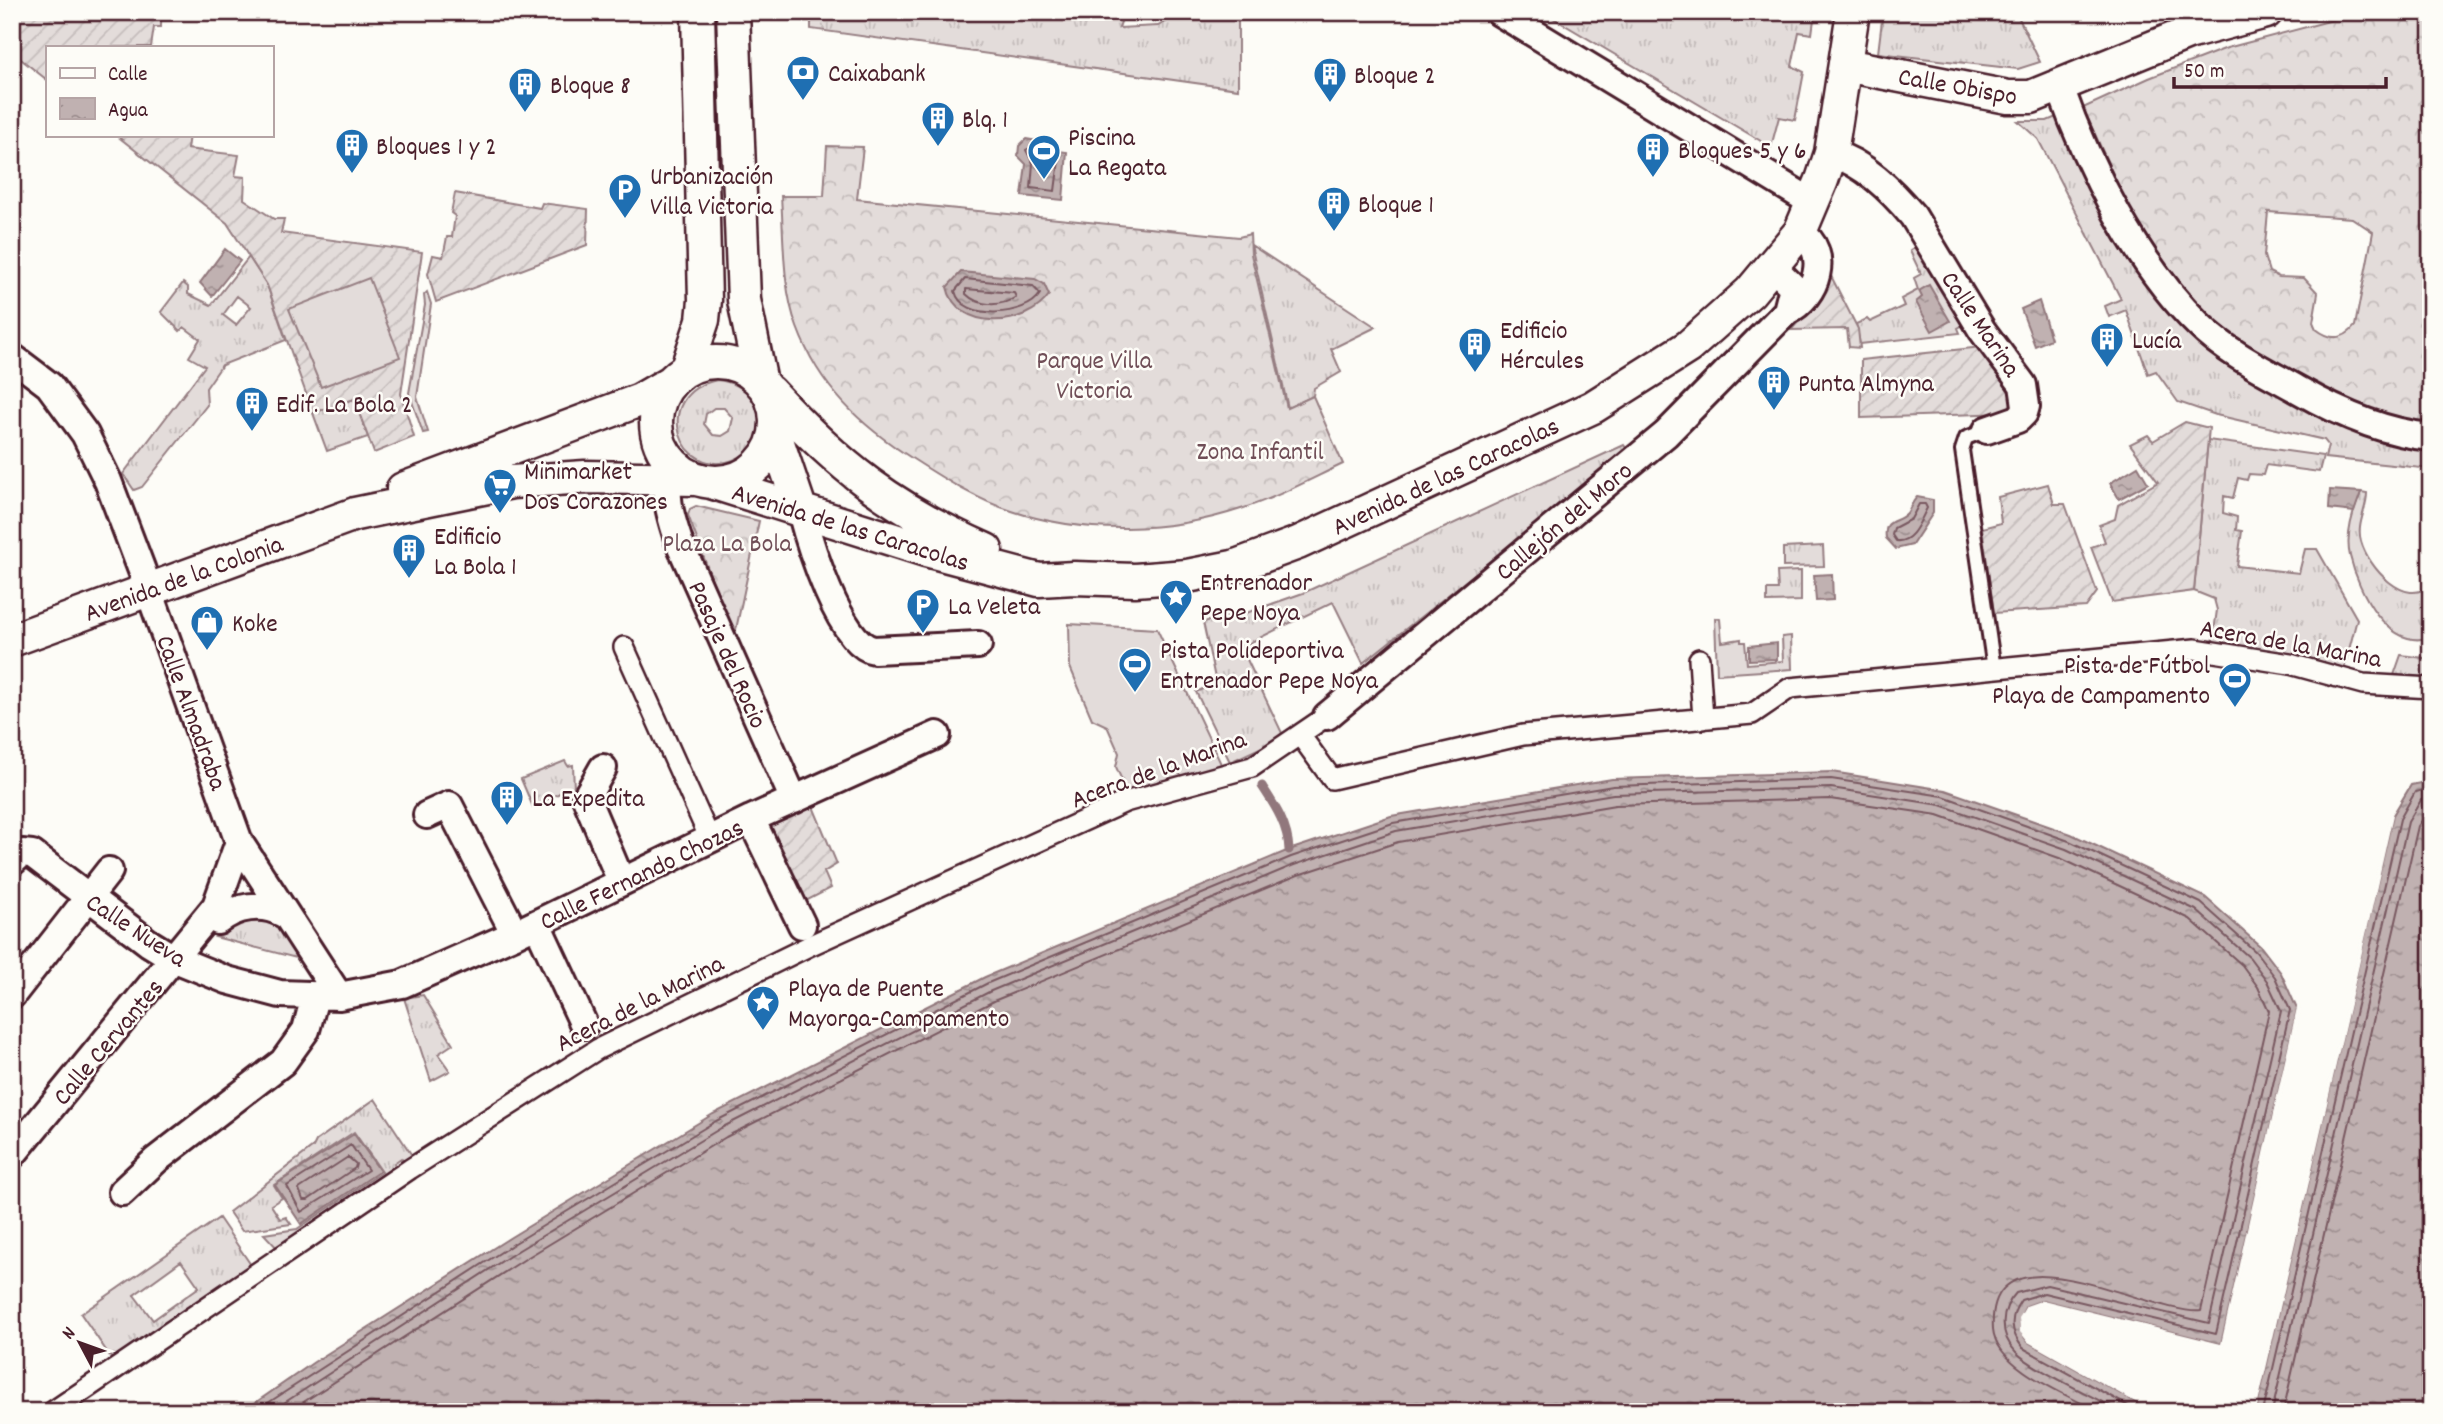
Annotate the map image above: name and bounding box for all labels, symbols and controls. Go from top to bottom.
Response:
legend [46,46,273,136]
scale bar [2174,46,2385,90]
bank icon: Caixabank [784,53,822,102]
building icon: Bloque 2 [1311,55,1349,104]
place label: Caixabank [828,57,926,94]
text: 50 m [2184,58,2224,88]
place label: Bloque 2 [1354,59,1436,96]
street label: Calle Obispo [1895,60,2020,117]
text: Calle [108,61,147,91]
building icon: Bloque 8 [506,65,544,114]
place label: Bloque 8 [550,69,631,106]
text: Agua [108,97,149,127]
building icon: Blq. 1 [919,99,957,148]
place label: Blq. 1 [962,103,1008,140]
place label: Piscina La Regata [1068,121,1167,188]
building icon: Bloques 1 y 2 [333,126,371,175]
place label: Bloques 1 y 2 [376,130,497,167]
building icon: Bloques 5 y 6 [1634,130,1672,179]
sports icon: Piscina La Regata [1025,132,1063,181]
place label: Bloques 5 y 6 [1678,134,1806,171]
place label: Urbanización Villa Victoria [650,160,774,227]
parking icon: Urbanización Villa Victoria [606,171,644,220]
building icon: Bloque 1 [1315,184,1353,233]
place label: Bloque 1 [1358,188,1434,225]
street label: Calle Marina [1930,265,2029,386]
place label: Edificio Hércules [1500,314,1584,381]
building icon: Lucía [2088,320,2126,369]
place label: Lucía [2132,324,2182,361]
building icon: Edificio Hércules [1456,325,1494,374]
park label: Parque Villa Victoria [1036,344,1153,411]
building icon: Punta Almyna [1755,363,1793,412]
place label: Punta Almyna [1798,367,1935,404]
building icon: Edif. La Bola 2 [233,384,271,433]
place label: Edif. La Bola 2 [276,388,413,425]
street label: Avenida de las Caracolas [1327,409,1566,547]
park label: Zona Infantil [1196,435,1324,472]
street label: Callejón del Moro [1489,454,1642,591]
place label: Minimarket Dos Corazones [524,455,668,522]
supermarket icon: Minimarket Dos Corazones [481,466,519,515]
street label: Avenida de las Caracolas [727,476,973,583]
place label: Edificio La Bola 1 [434,520,517,587]
street label: Avenida de la Colonia [80,527,289,633]
park label: Plaza La Bola [662,527,792,564]
building icon: Edificio La Bola 1 [390,531,428,580]
place label: Entrenador Pepe Noya [1200,566,1312,633]
street label: Pasaje del Rocio [677,576,775,735]
place icon: Entrenador Pepe Noya [1157,577,1195,626]
parking icon: La Veleta [904,586,942,635]
place label: La Veleta [948,590,1041,627]
shop icon: Koke [188,603,226,652]
place label: Koke [232,607,278,644]
street label: Acera de la Marina [2197,611,2385,680]
street label: Calle Almadraba [144,630,235,797]
place label: Pista Polideportiva Entrenador Pepe Noya [1160,634,1379,701]
sports icon: Pista Polideportiva Entrenador Pepe Noya [1116,645,1154,694]
place label: Pista de Fútbol Playa de Campamento [1992,649,2210,716]
sports icon: Pista de Fútbol Playa de Campamento [2216,660,2254,709]
street label: Acera de la Marina [1066,722,1253,820]
building icon: La Expedita [488,778,526,827]
place label: La Expedita [532,782,645,819]
street label: Calle Fernando Chozas [534,811,751,942]
street label: Calle Nueva [77,886,193,979]
street label: Acera de la Marina [550,947,732,1063]
street label: Calle Cervantes [45,972,174,1115]
place label: Playa de Puente Mayorga-Campamento [788,972,1009,1039]
place icon: Playa de Puente Mayorga-Campamento [744,983,782,1032]
north arrow [46,1308,116,1378]
text: N [57,1322,83,1347]

